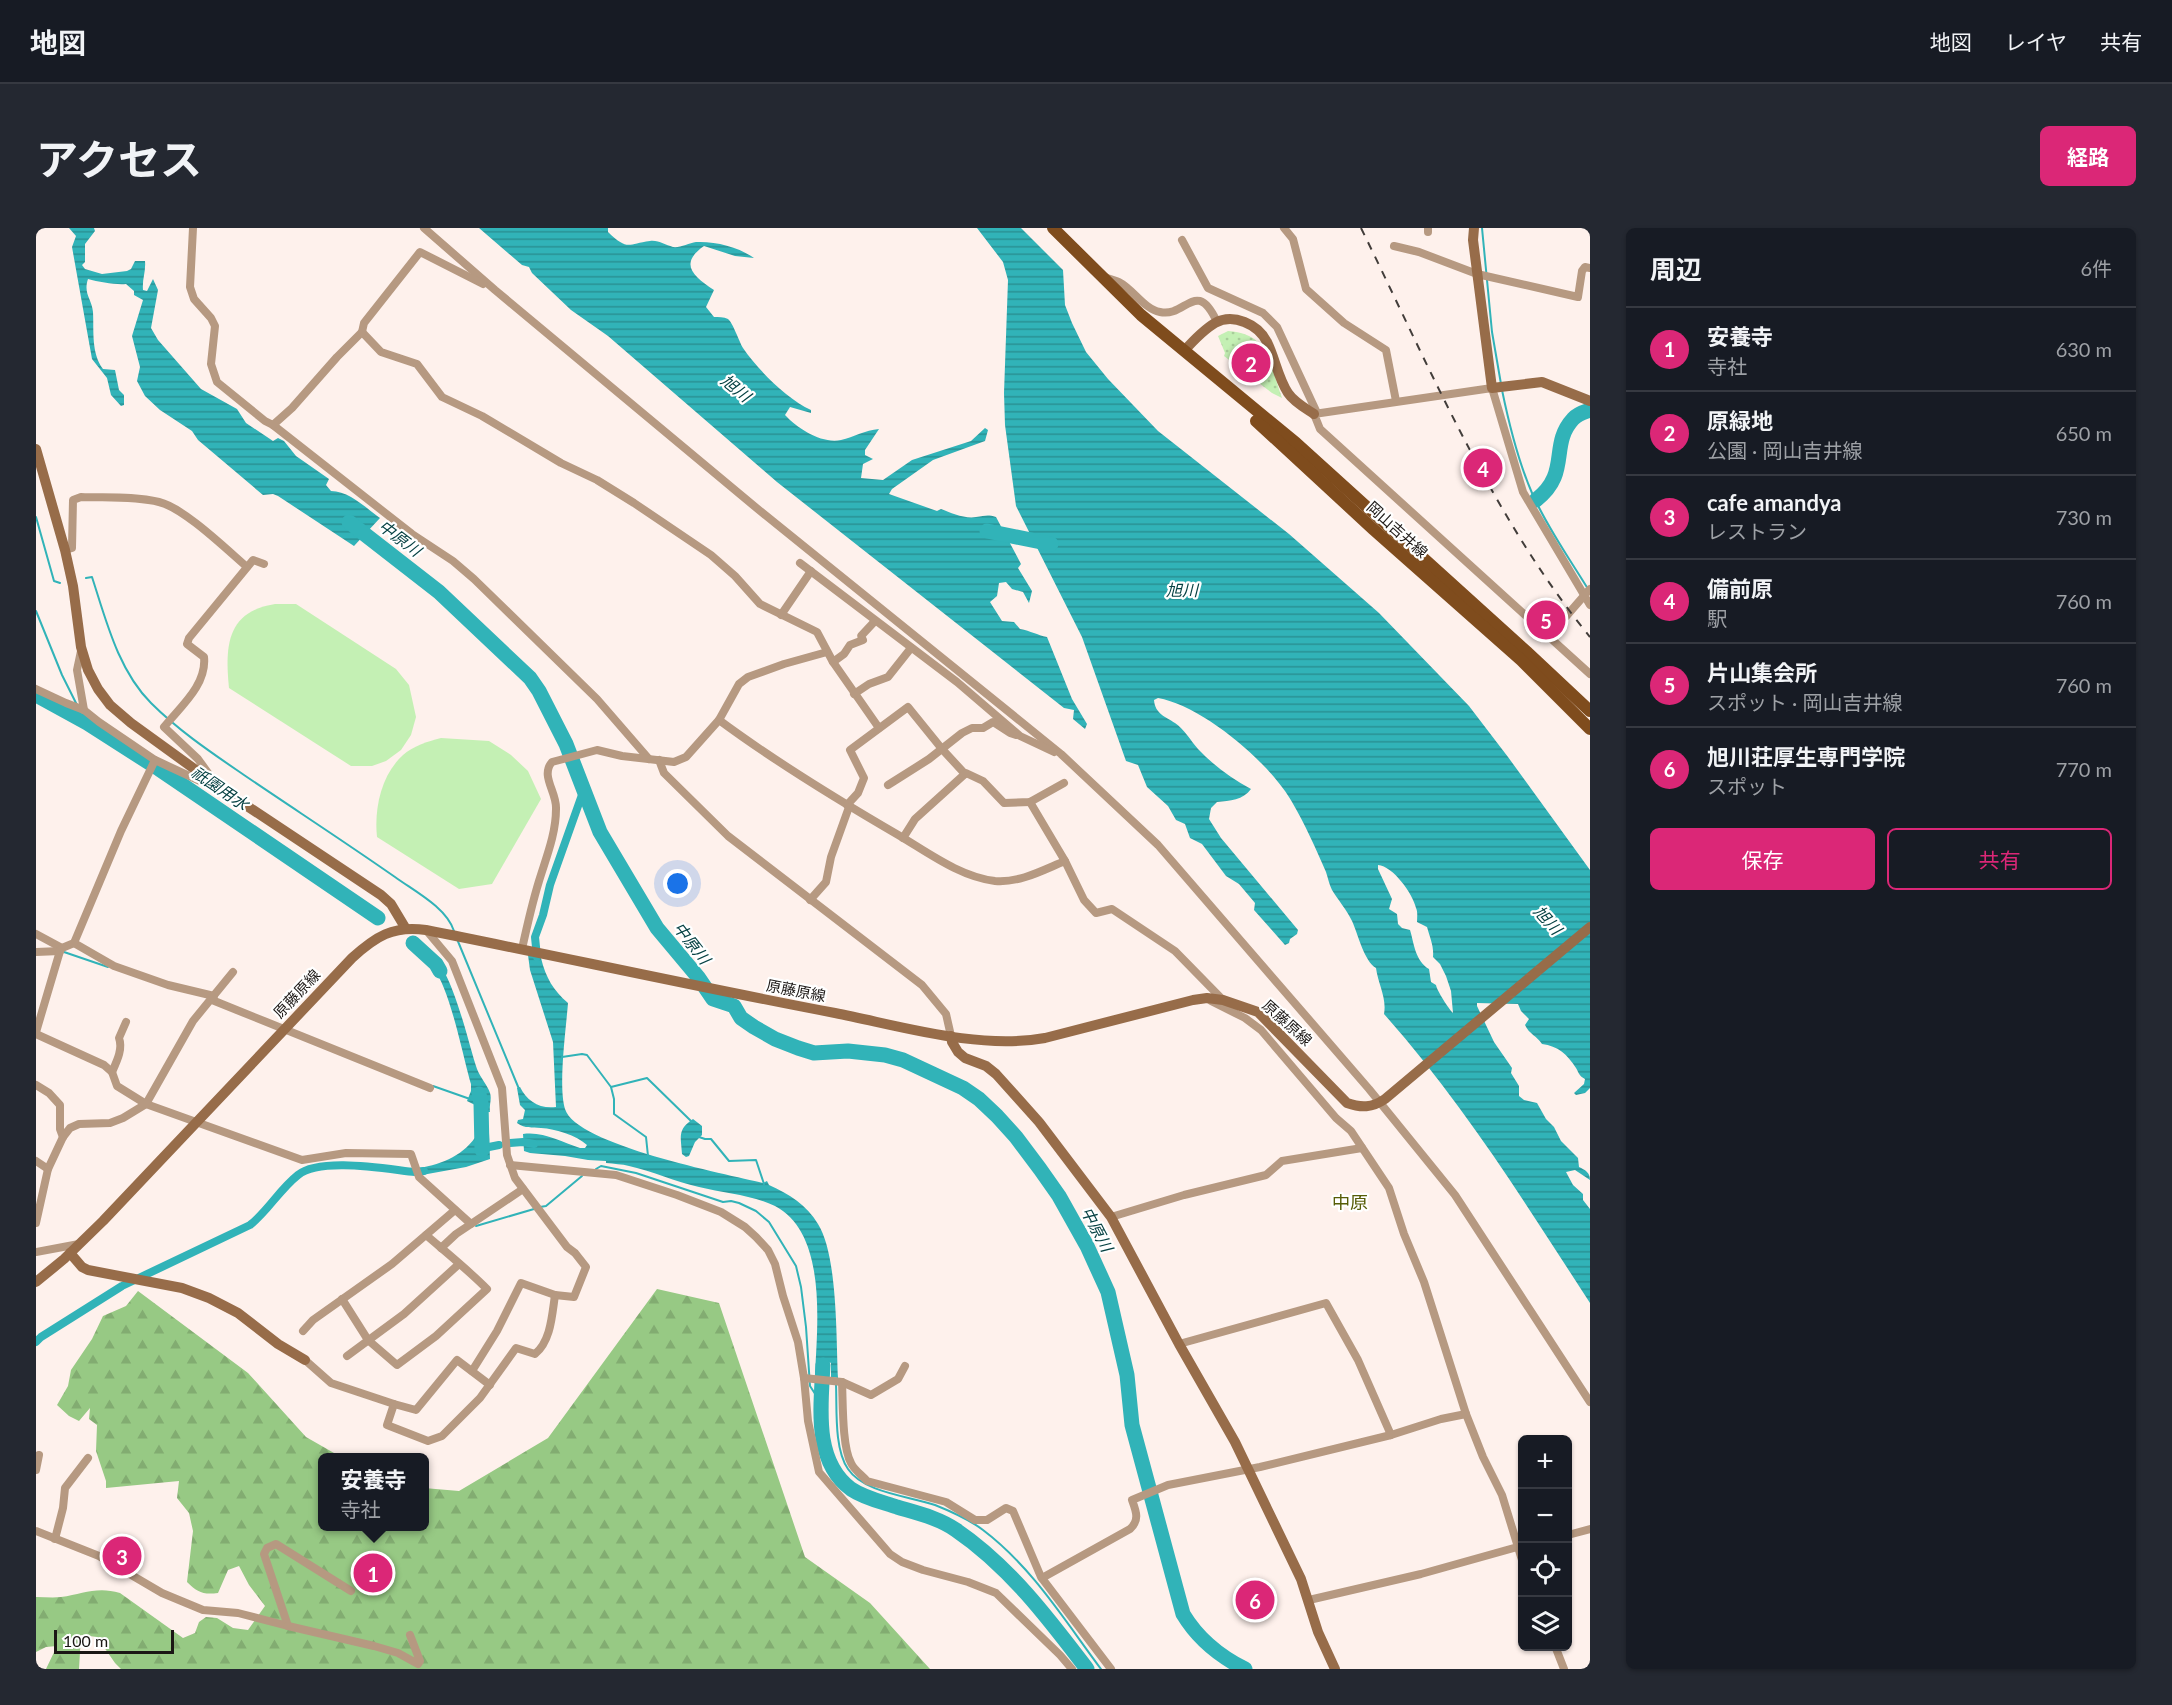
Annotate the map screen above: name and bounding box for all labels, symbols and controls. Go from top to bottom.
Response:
text: 地図 [30,25,86,59]
text: 地図 [1930,29,1972,54]
text: レイヤ [2005,29,2067,54]
text: 共有 [2100,29,2142,54]
button: 経路 [2040,126,2136,186]
text: アクセス [36,134,202,184]
text: 周辺 [1650,253,1702,285]
text: 6件 [2080,256,2112,280]
text: 安養寺 [1707,323,1773,350]
text: 1 [1664,337,1675,361]
text: 630 m [2056,337,2112,361]
pin: 2 [1232,340,1270,386]
text: 寺社 [1707,354,1747,378]
water label: 旭川 [718,370,756,406]
text: 原緑地 [1707,407,1773,434]
text: 2 [1664,421,1675,445]
text: 650 m [2056,421,2112,445]
text: 公園 · 岡山吉井線 [1707,438,1862,462]
pin: 4 [1464,446,1502,490]
text: cafe amandya [1707,489,1841,516]
street label: 岡山吉井線 [1364,497,1432,561]
text: 3 [1664,505,1675,529]
text: 730 m [2056,505,2112,529]
water label: 中原川 [375,516,427,561]
text: レストラン [1707,519,1807,543]
text: 備前原 [1707,575,1773,602]
water label: 旭川 [1166,580,1200,599]
text: 4 [1664,589,1675,613]
text: 760 m [2056,589,2112,613]
pin: 5 [1526,598,1566,642]
text: 駅 [1707,606,1727,630]
text: 片山集会所 [1707,659,1817,686]
text: 5 [1664,673,1675,697]
text: 760 m [2056,673,2112,697]
text: スポット · 岡山吉井線 [1707,690,1902,714]
text: 旭川荘厚生専門学院 [1707,743,1905,770]
text: 6 [1664,757,1675,781]
text: 770 m [2056,757,2112,781]
water label: 祇園用水 [188,762,254,814]
text: スポット [1707,774,1787,798]
button: 保存 [1650,828,1875,890]
button: 共有 [1887,828,2112,890]
your location [663,869,692,898]
water label: 旭川 [1531,901,1567,939]
water label: 中原川 [670,918,716,969]
street label: 原藤原線 [269,965,323,1021]
street label: 原藤原線 [765,975,827,1005]
street label: 原藤原線 [1259,995,1316,1049]
district label: 中原 [1332,1191,1368,1213]
water label: 中原川 [1078,1203,1118,1256]
map controls [1518,1435,1572,1651]
button: + [1518,1435,1572,1489]
popup [318,1453,429,1531]
text: 安養寺 [340,1466,407,1493]
button: − [1518,1489,1572,1543]
text: 寺社 [340,1497,380,1521]
pin: 3 [102,1534,142,1578]
button: locate [1518,1543,1572,1597]
pin: 1 [354,1550,392,1596]
pin: 6 [1236,1578,1274,1622]
button: layers [1518,1597,1572,1651]
scale bar [54,1627,174,1654]
text: 100 m [63,1631,108,1650]

